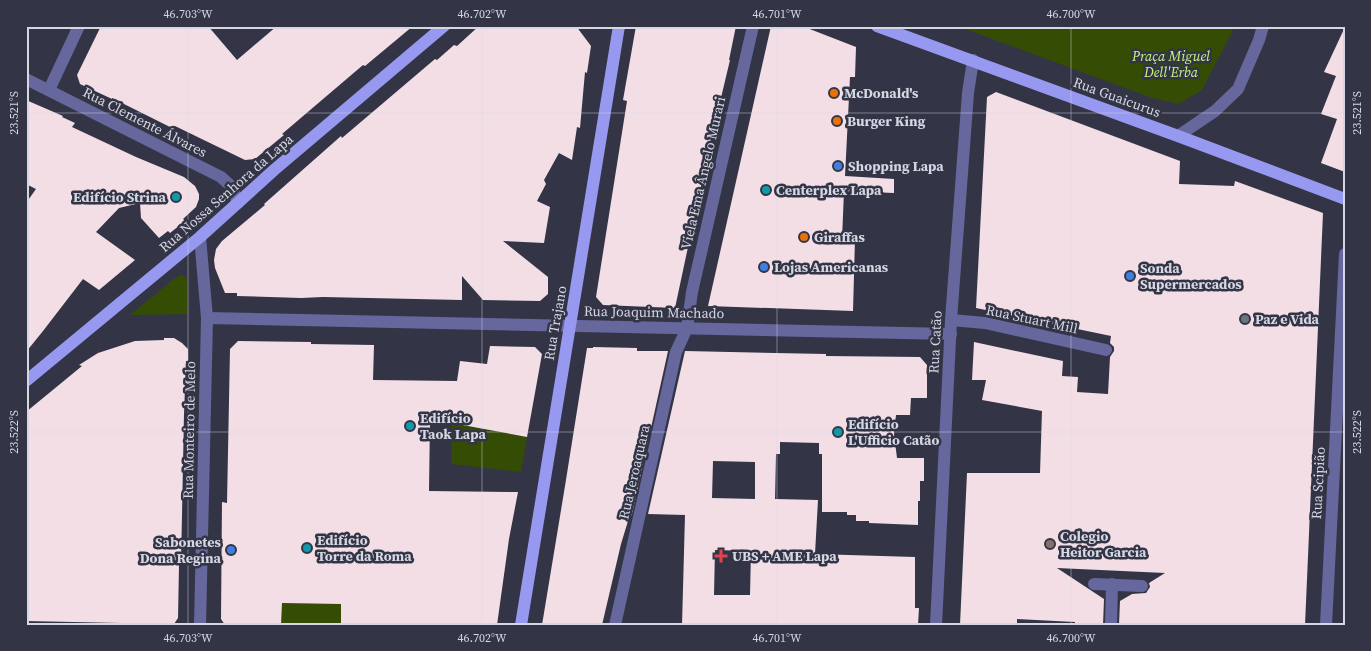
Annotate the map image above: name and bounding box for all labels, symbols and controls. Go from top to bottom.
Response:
text: 46.703°W [163,6,213,22]
text: 46.702°W [457,6,507,22]
text: 46.701°W [752,6,802,22]
text: 46.700°W [1046,6,1096,22]
park label: Praça Miguel Dell'Erba [1131,46,1210,82]
street label: Rua Guaicurus [1071,72,1163,122]
street label: Rua Clemente Álvares [79,82,211,162]
place label: McDonald's [844,83,919,103]
marker: McDonald's [828,87,840,99]
text: 23.521°S [6,91,22,135]
text: 23.521°S [1349,91,1365,135]
street label: Viela Ema Ângelo Murari [676,95,730,251]
place label: Burger King [847,111,926,131]
marker: Burger King [831,115,843,127]
street label: Rua Nossa Senhora da Lapa [155,129,298,257]
place label: Shopping Lapa [848,156,944,176]
marker: Shopping Lapa [832,160,844,172]
place label: Centerplex Lapa [776,180,882,200]
marker: Centerplex Lapa [760,184,772,196]
place label: Edifício Strina [73,187,167,207]
marker: Edifício Strina [170,191,182,203]
place label: Giraffas [814,227,865,247]
marker: Giraffas [798,231,810,243]
place label: Lojas Americanas [774,257,889,277]
place label: Sonda Supermercados [1140,258,1242,294]
marker: Lojas Americanas [758,261,770,273]
marker: Sonda Supermercados [1124,270,1136,282]
street label: Rua Trajano [539,284,571,362]
street label: Rua Stuart Mill [984,300,1080,338]
street label: Rua Joaquim Machado [584,301,725,323]
place label: Paz e Vida [1255,309,1320,329]
street label: Rua Catão [923,310,947,374]
marker: Paz e Vida [1239,313,1251,325]
street label: Rua Monteiro de Melo [178,360,200,499]
place label: Edifício Taok Lapa [420,408,486,444]
text: 23.522°S [6,410,22,454]
text: 23.522°S [1349,410,1365,454]
place label: Edifício L'Ufficio Catão [848,414,940,450]
marker: Edifício Taok Lapa [404,420,416,432]
street label: Rua Jeroaquara [613,422,655,521]
marker: Edifício L'Ufficio Catão [832,426,844,438]
street label: Rua Scipião [1306,446,1330,520]
place label: Colegio Heitor Garcia [1060,526,1147,562]
place label: Edifício Torre da Roma [317,530,412,566]
place label: Sabonetes Dona Regina [140,532,222,568]
marker: Colegio Heitor Garcia [1044,538,1056,550]
marker: Edifício Torre da Roma [301,542,313,554]
marker: Sabonetes Dona Regina [225,544,237,556]
place label: UBS + AME Lapa [732,546,837,566]
marker: UBS + AME Lapa [714,549,728,563]
text: 46.703°W [163,630,213,646]
text: 46.702°W [457,630,507,646]
text: 46.701°W [752,630,802,646]
text: 46.700°W [1046,630,1096,646]

